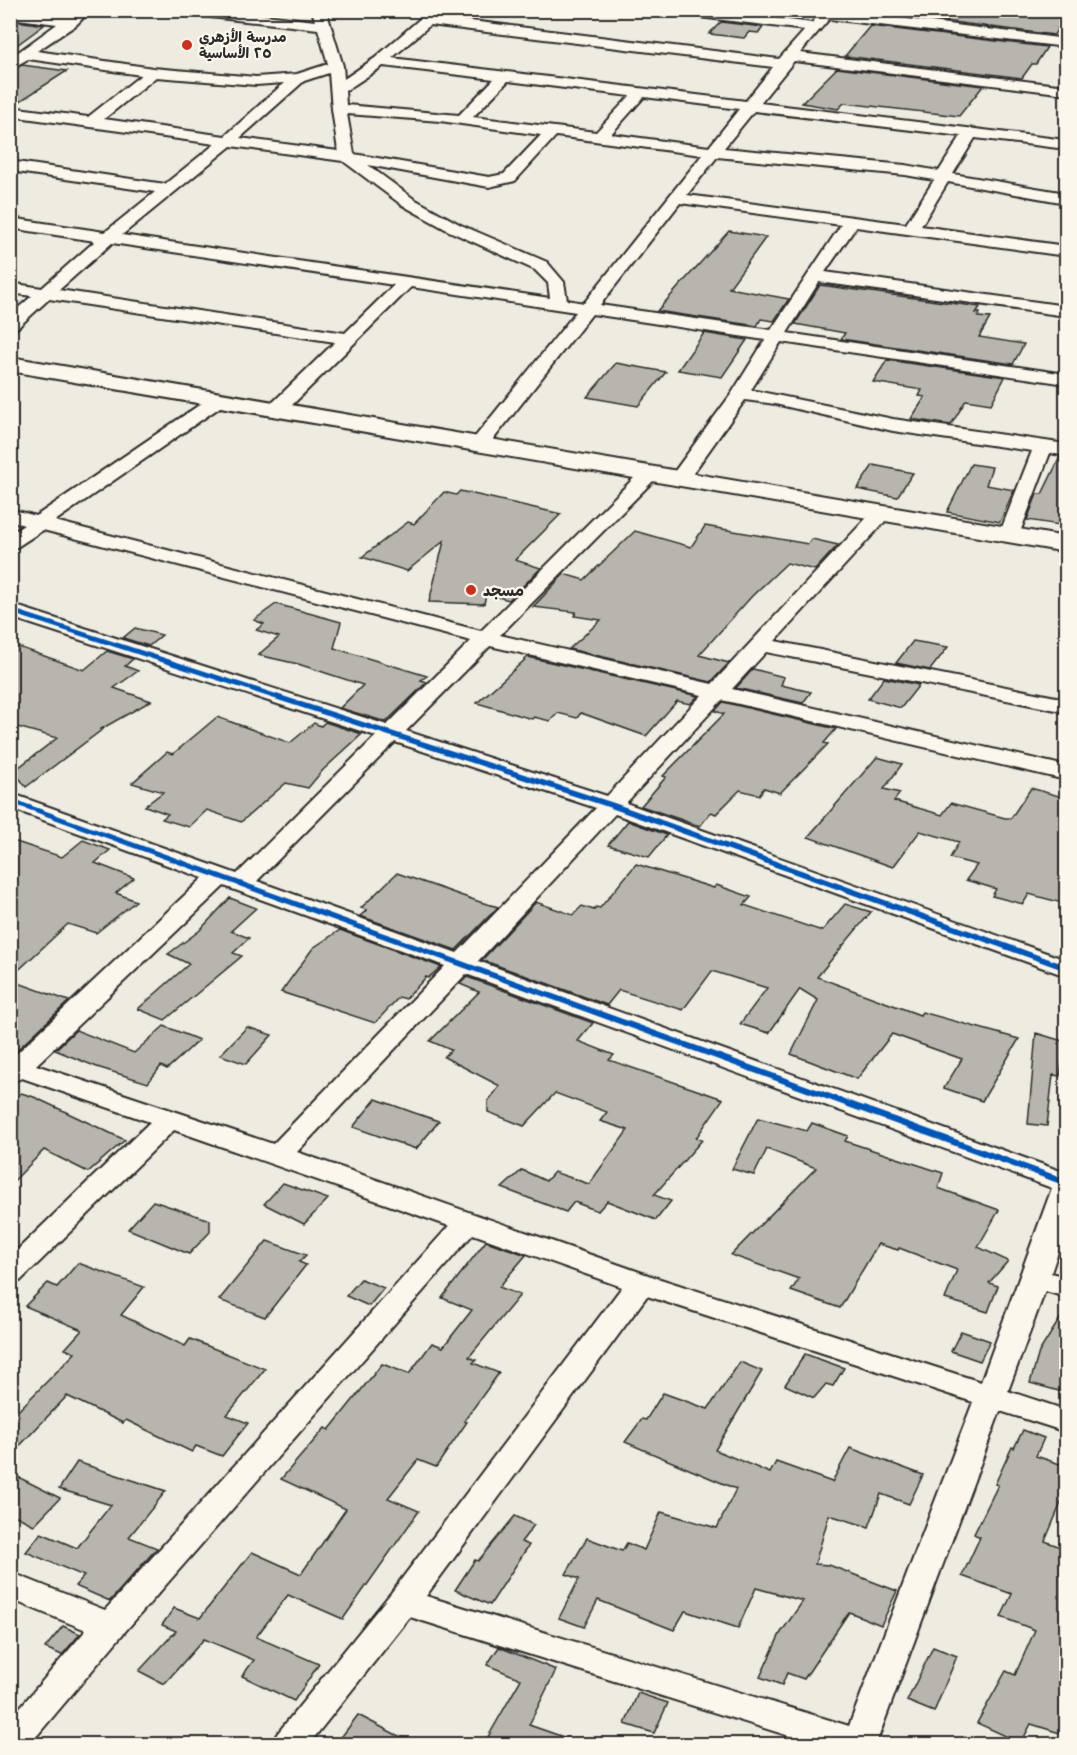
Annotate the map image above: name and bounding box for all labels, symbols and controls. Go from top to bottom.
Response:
place label: مدرسة الأزهري ٢٥ الأساسية [199,27,286,62]
marker: مدرسة الأزهري ٢٥ الأساسية [180,38,194,52]
place label: مسجد [483,580,524,601]
marker: مسجد [464,583,478,597]

